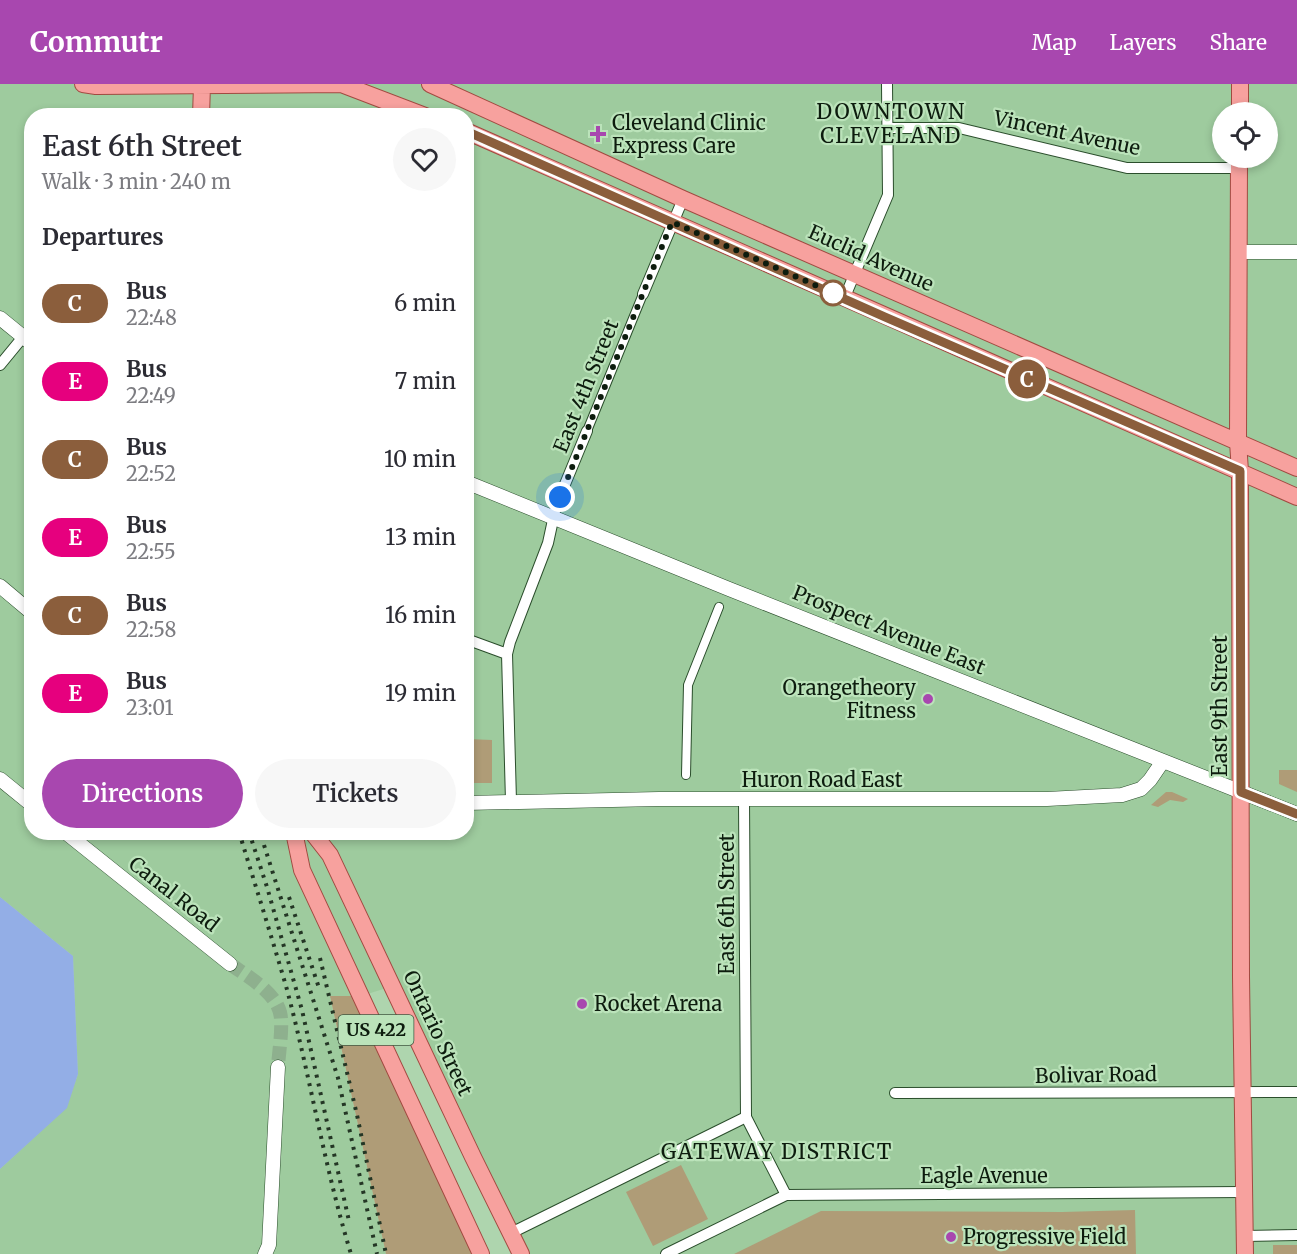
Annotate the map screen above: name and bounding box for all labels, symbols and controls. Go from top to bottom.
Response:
text: Commutr [30,24,163,60]
text: Map [1032,29,1077,56]
text: Layers [1110,29,1177,56]
text: Share [1210,29,1267,56]
district label: DOWNTOWN CLEVELAND [816,98,966,149]
map controls [1212,102,1278,168]
button: locate [1212,102,1278,168]
street label: Vincent Avenue [991,105,1143,160]
place label: Cleveland Clinic Express Care [612,110,766,158]
marker: Cleveland Clinic Express Care [589,125,607,143]
text: East 6th Street [42,128,242,164]
button: heart [393,128,456,191]
text: Walk · 3 min · 240 m [42,169,231,194]
street label: Euclid Avenue [805,219,938,296]
text: Departures [42,223,164,251]
text: Bus [126,277,167,305]
unlabelled marker [820,280,846,306]
text: 6 min [394,289,456,317]
text: C [68,290,82,317]
text: 22:48 [126,305,177,330]
street label: East 4th Street [547,315,624,456]
text: Bus [126,355,167,383]
line badge: C [1008,360,1046,398]
text: C [1020,366,1034,393]
text: 7 min [395,367,456,395]
text: E [68,368,82,395]
text: 22:49 [126,383,176,408]
text: Bus [126,433,167,461]
text: 10 min [384,445,456,473]
text: C [68,446,82,473]
text: 22:52 [126,461,176,486]
your location [545,482,575,512]
text: Bus [126,511,167,539]
text: 13 min [385,523,456,551]
text: E [68,524,82,551]
text: 22:55 [126,539,176,564]
street label: Prospect Avenue East [789,579,989,680]
text: Bus [126,589,167,617]
text: 16 min [385,601,456,629]
text: C [68,602,82,629]
text: 22:58 [126,617,177,642]
street label: East 9th Street [1207,635,1232,777]
text: Bus [126,667,167,695]
place label: Orangetheory Fitness [782,675,916,723]
text: 19 min [385,679,456,707]
text: E [68,680,82,707]
marker: Orangetheory Fitness [921,692,935,706]
text: 23:01 [126,695,173,720]
button: Directions [42,759,243,828]
button: Tickets [255,759,456,828]
street label: Huron Road East [741,767,903,792]
street label: East 6th Street [714,833,739,975]
street label: Canal Road [124,851,224,937]
street label: Ontario Street [399,966,478,1100]
place label: Rocket Arena [594,991,722,1016]
marker: Rocket Arena [575,997,589,1011]
road number: US 422 [338,1015,413,1045]
street label: Bolivar Road [1035,1061,1157,1088]
district label: GATEWAY DISTRICT [661,1138,893,1165]
street label: Eagle Avenue [920,1163,1048,1188]
place label: Progressive Field [963,1224,1126,1249]
marker: Progressive Field [944,1230,958,1244]

